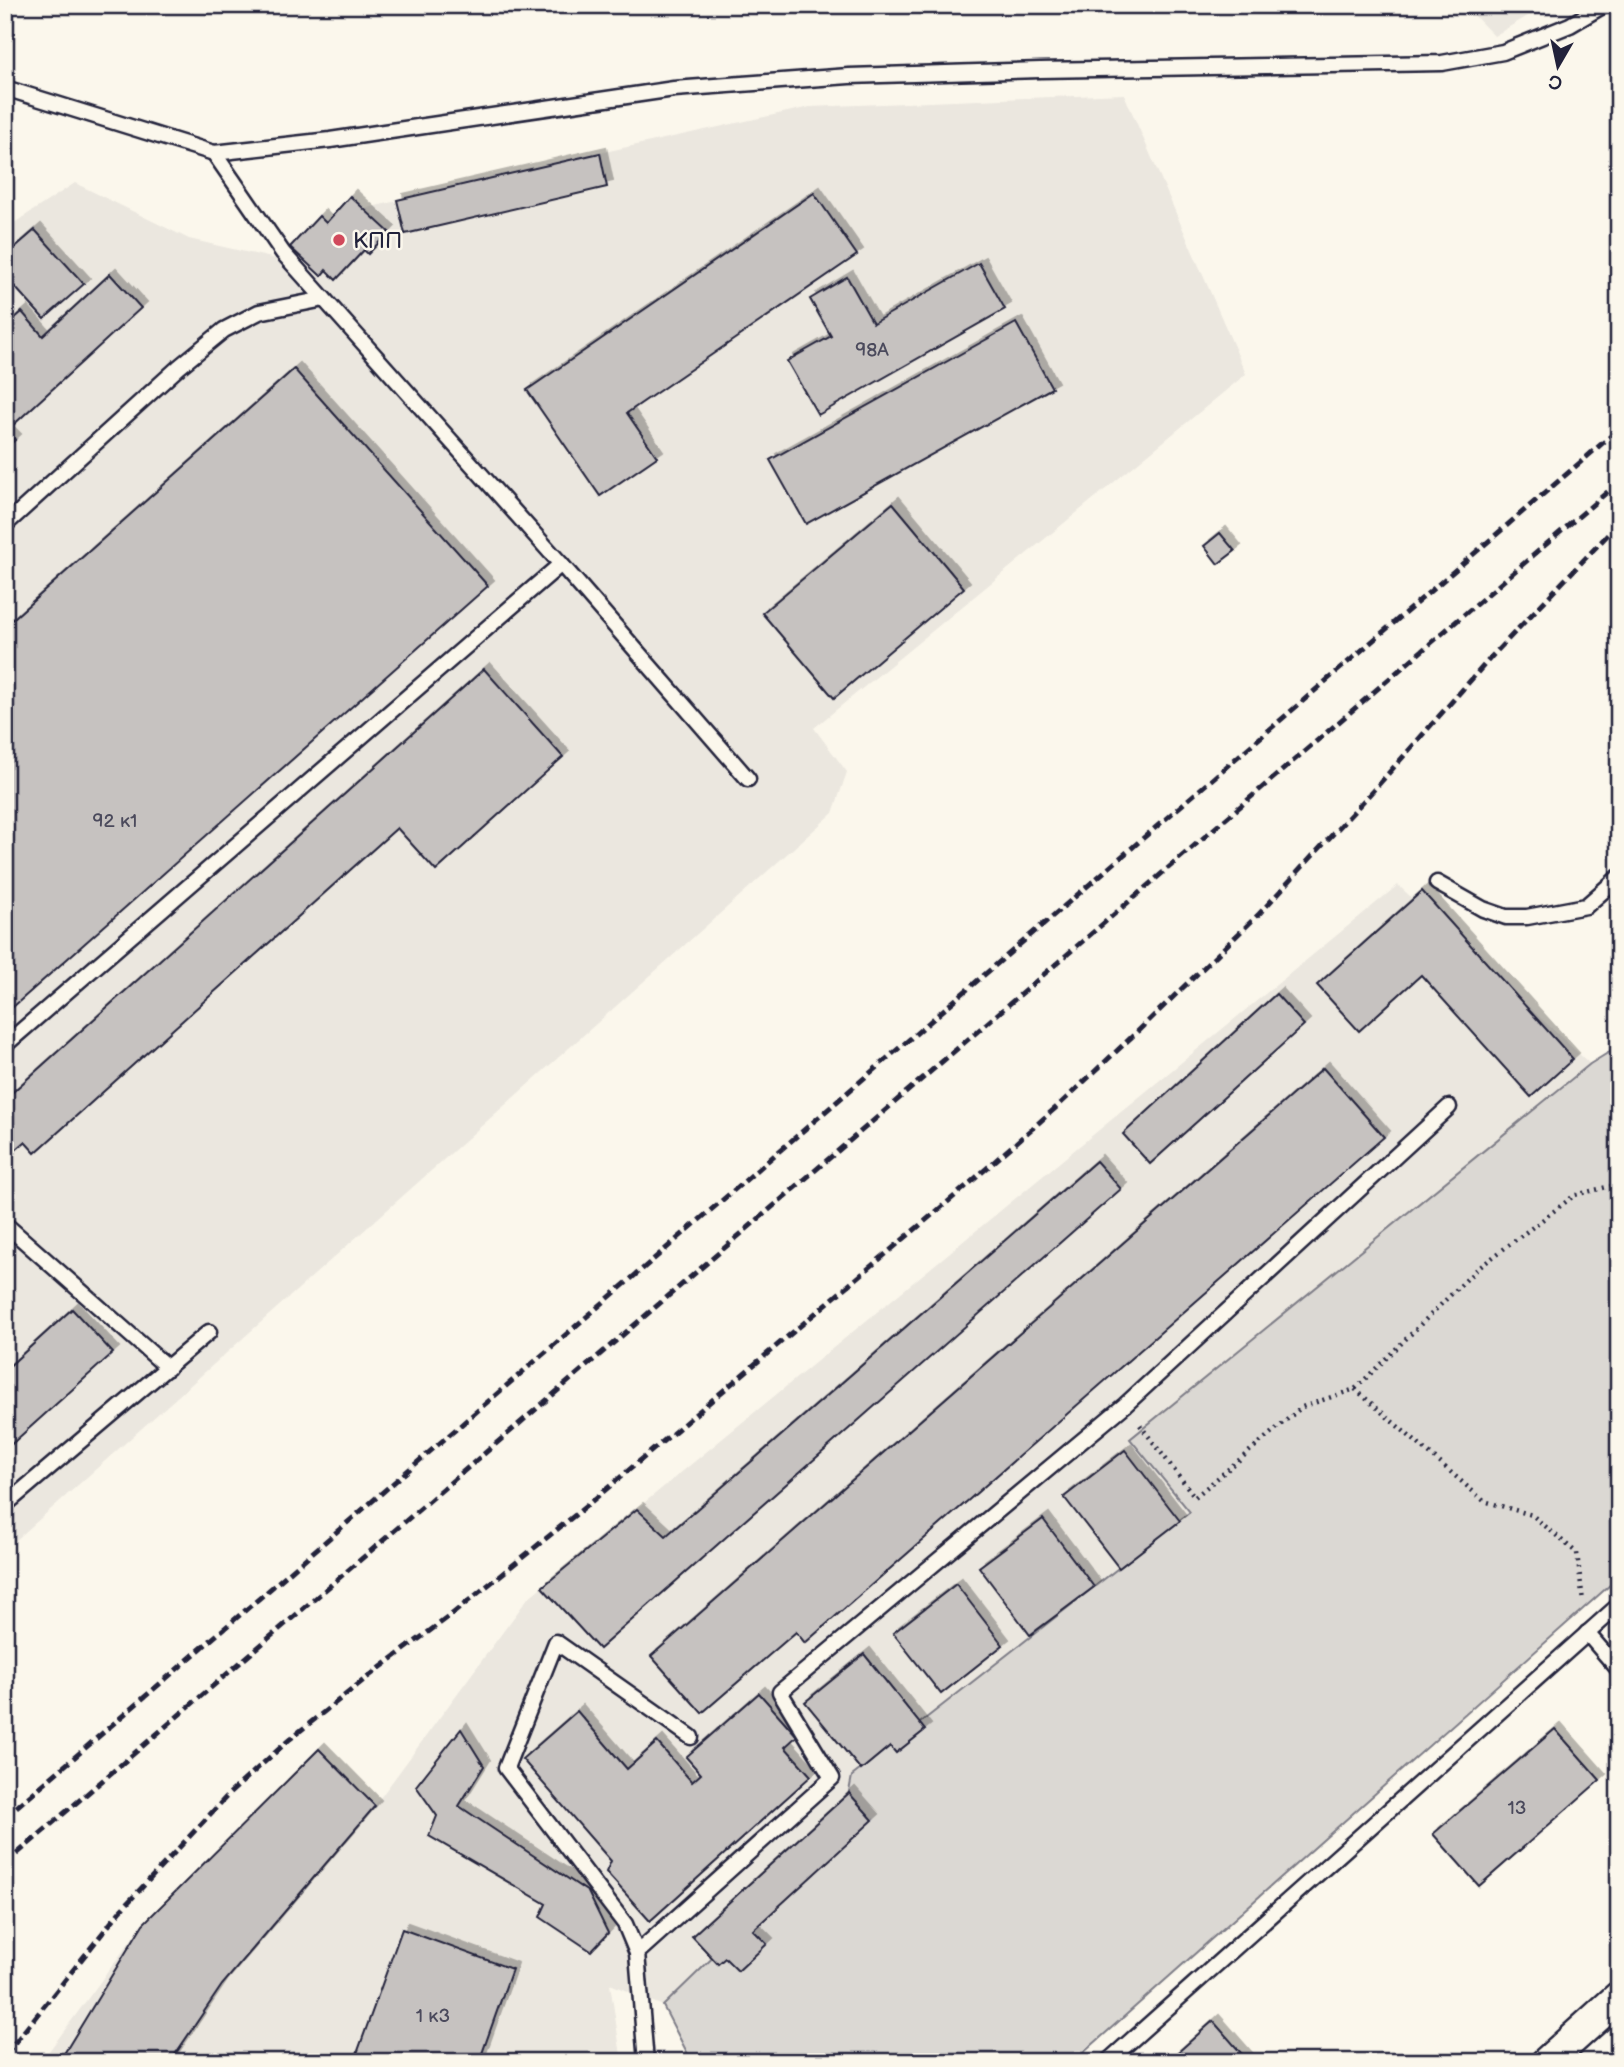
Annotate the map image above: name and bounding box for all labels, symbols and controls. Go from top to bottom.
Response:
north arrow [1522,32,1592,102]
text: С [1547,69,1564,94]
place label: КПП [353,227,402,255]
marker: КПП [331,232,347,248]
house number: 98А [855,339,889,362]
house number: 92 к1 [93,810,137,833]
house number: 13 [1507,1797,1527,1820]
house number: 1 к3 [416,2005,450,2028]

